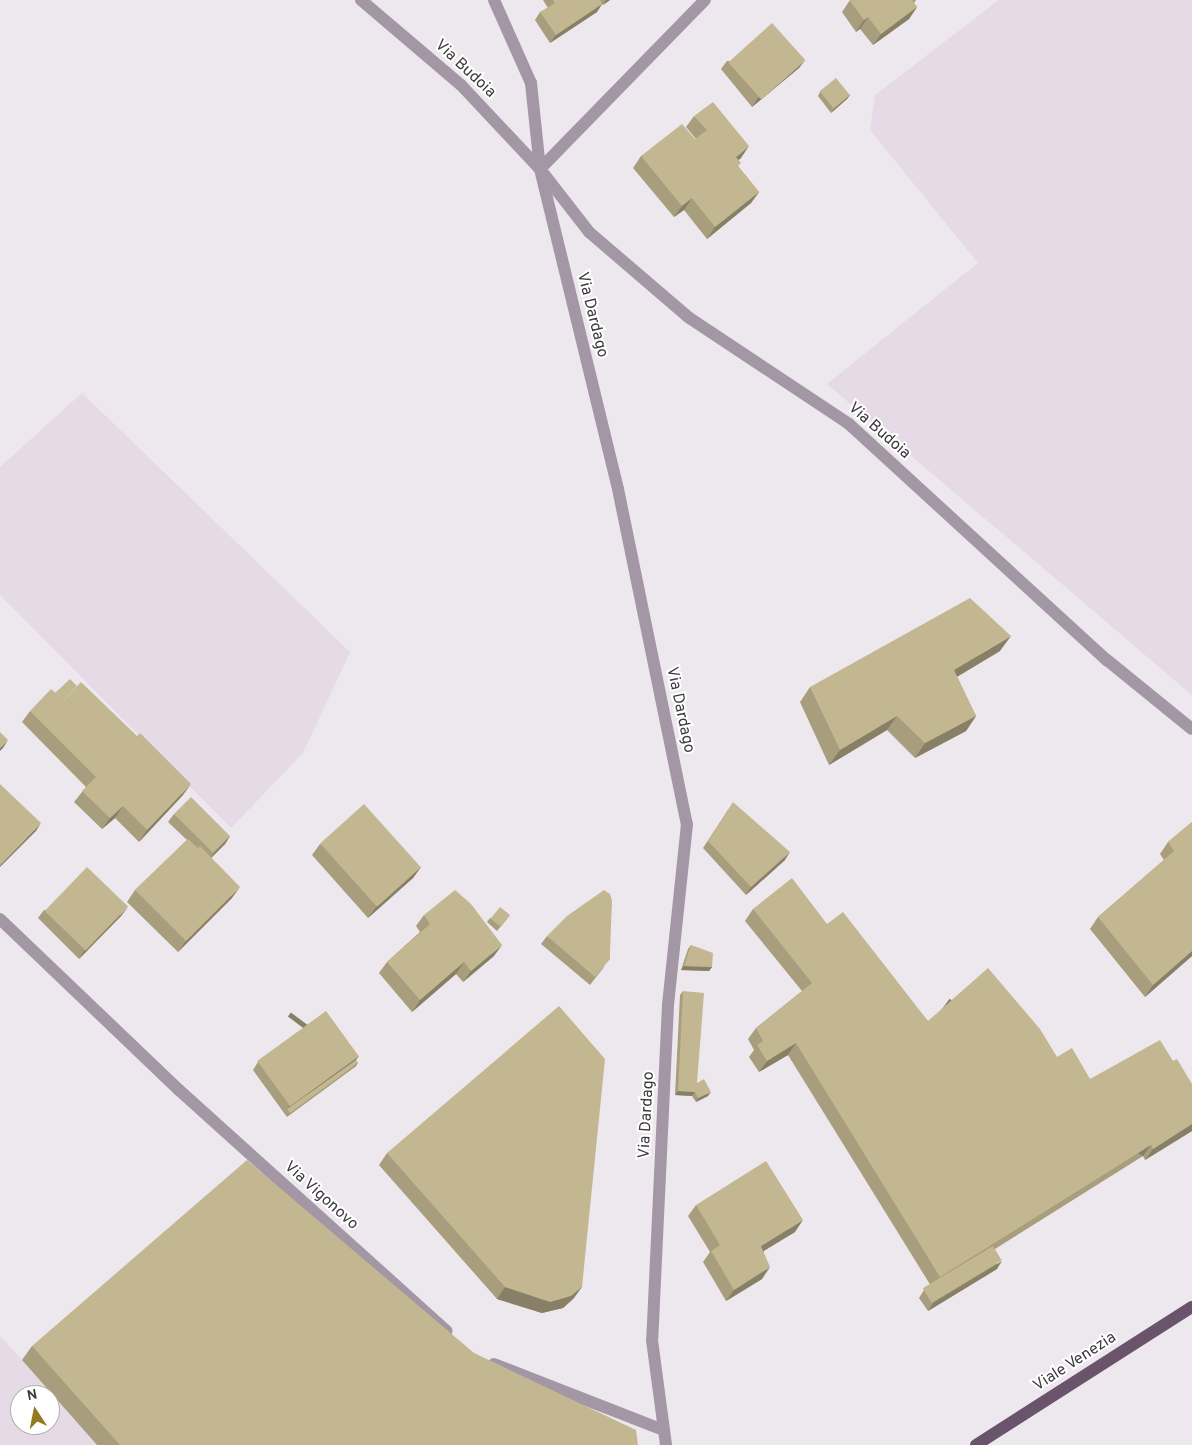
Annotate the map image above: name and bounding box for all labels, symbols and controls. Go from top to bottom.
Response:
street label: Via Budoia [430,36,500,102]
street label: Via Dardago [572,270,612,360]
street label: Via Budoia [844,399,914,463]
street label: Via Dardago [662,665,698,755]
street label: Via Dardago [635,1071,659,1159]
street label: Via Vigonovo [280,1157,362,1235]
street label: Viale Venezia [1030,1328,1120,1396]
north arrow [10,1385,60,1435]
text: N [26,1386,39,1405]

